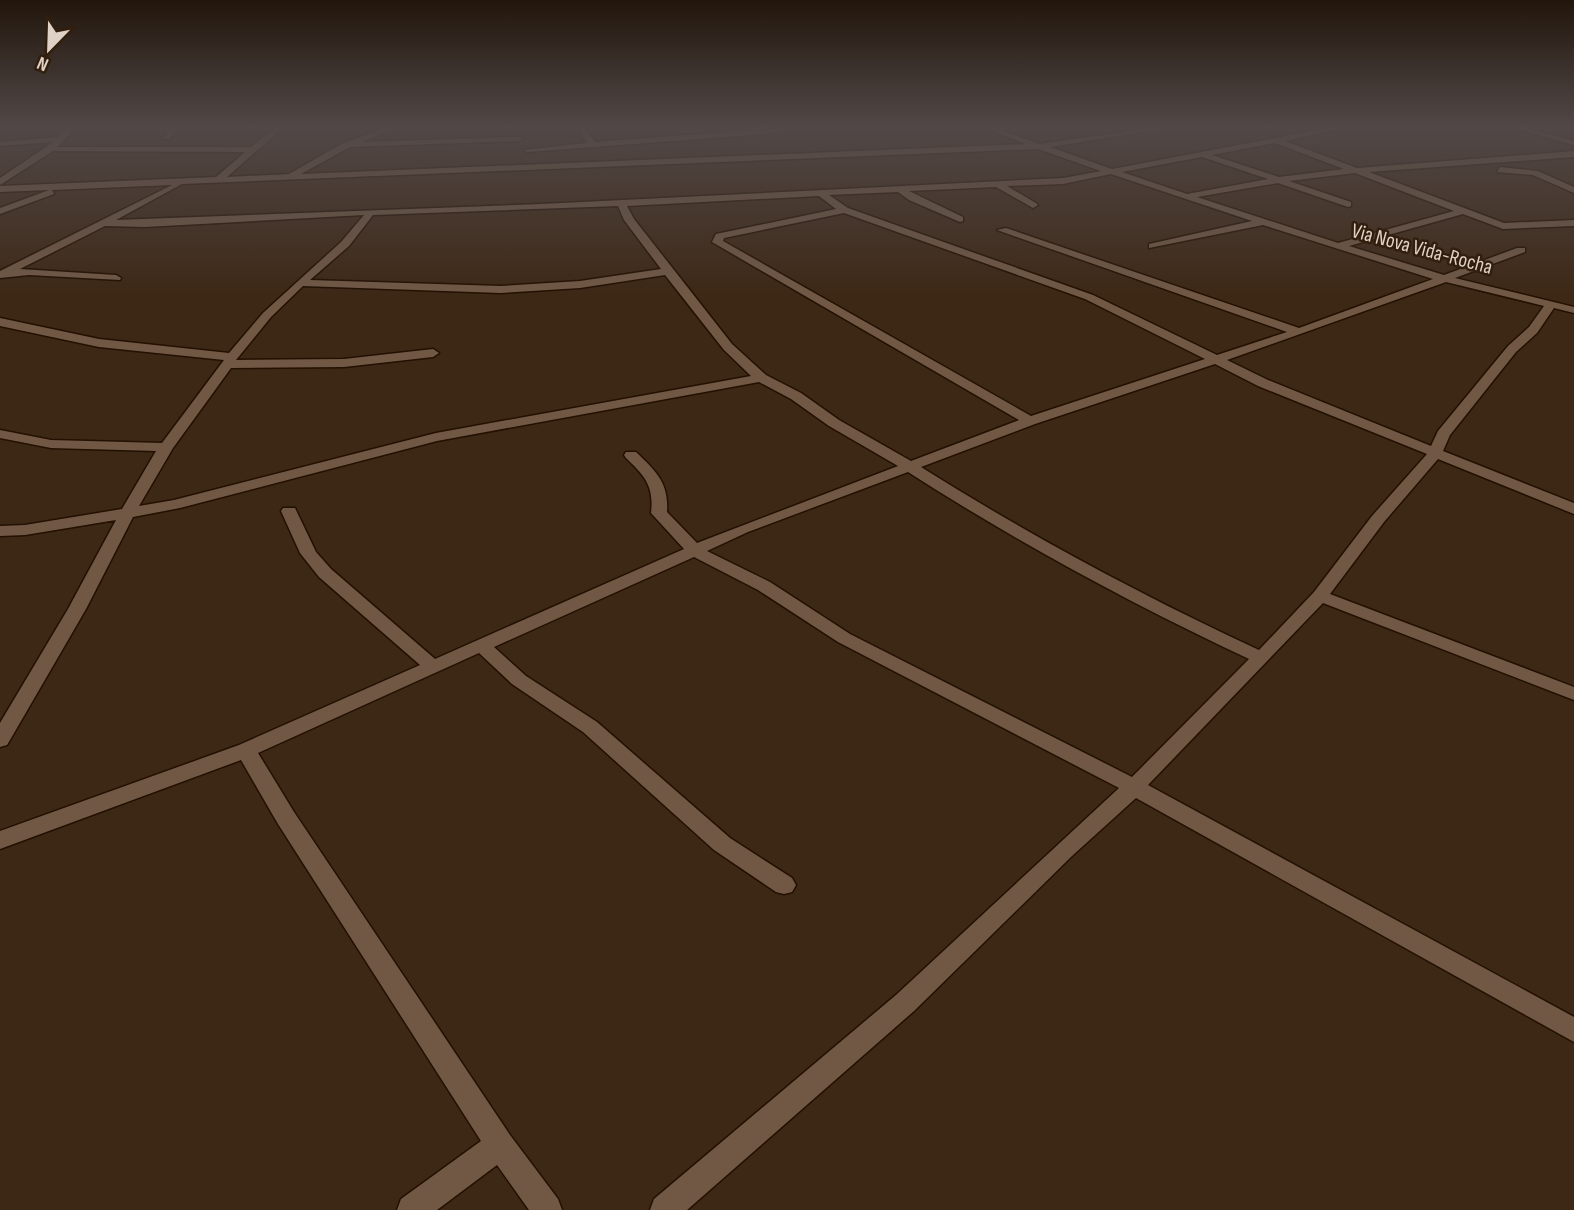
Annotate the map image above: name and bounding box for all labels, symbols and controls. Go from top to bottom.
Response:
north arrow [14,14,84,84]
text: N [34,51,52,76]
street label: Via Nova Vida-Rocha [1349,218,1495,280]

